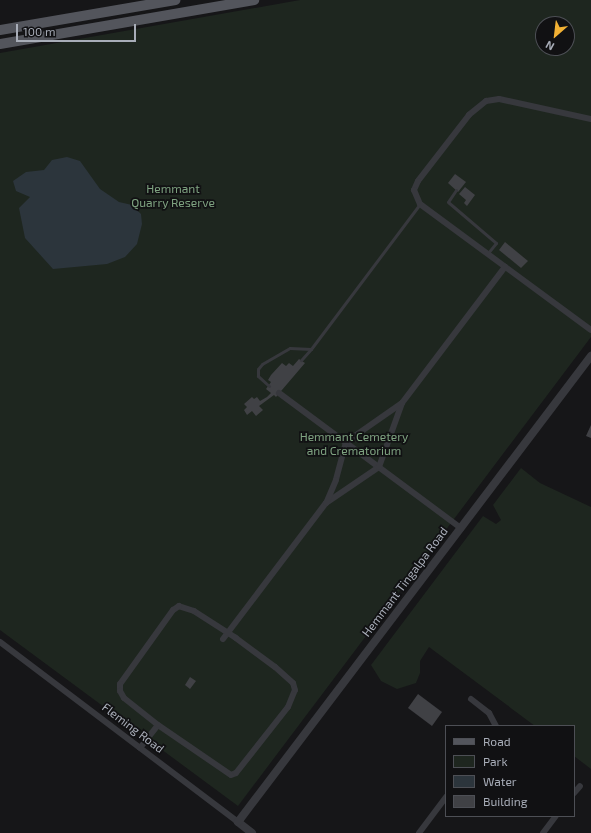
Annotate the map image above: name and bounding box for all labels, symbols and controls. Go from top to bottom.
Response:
scale bar [18,16,138,42]
north arrow [535,16,575,56]
text: 100 m [23,24,55,38]
text: N [543,39,556,54]
park label: Hemmant Quarry Reserve [131,182,215,210]
park label: Hemmant Cemetery and Crematorium [300,430,408,458]
street label: Hemmant Tingalpa Road [359,524,451,640]
street label: Fleming Road [99,700,167,756]
legend [445,725,575,817]
text: Road [483,734,511,748]
text: Park [483,754,508,768]
text: Water [483,774,517,788]
text: Building [483,794,527,808]

